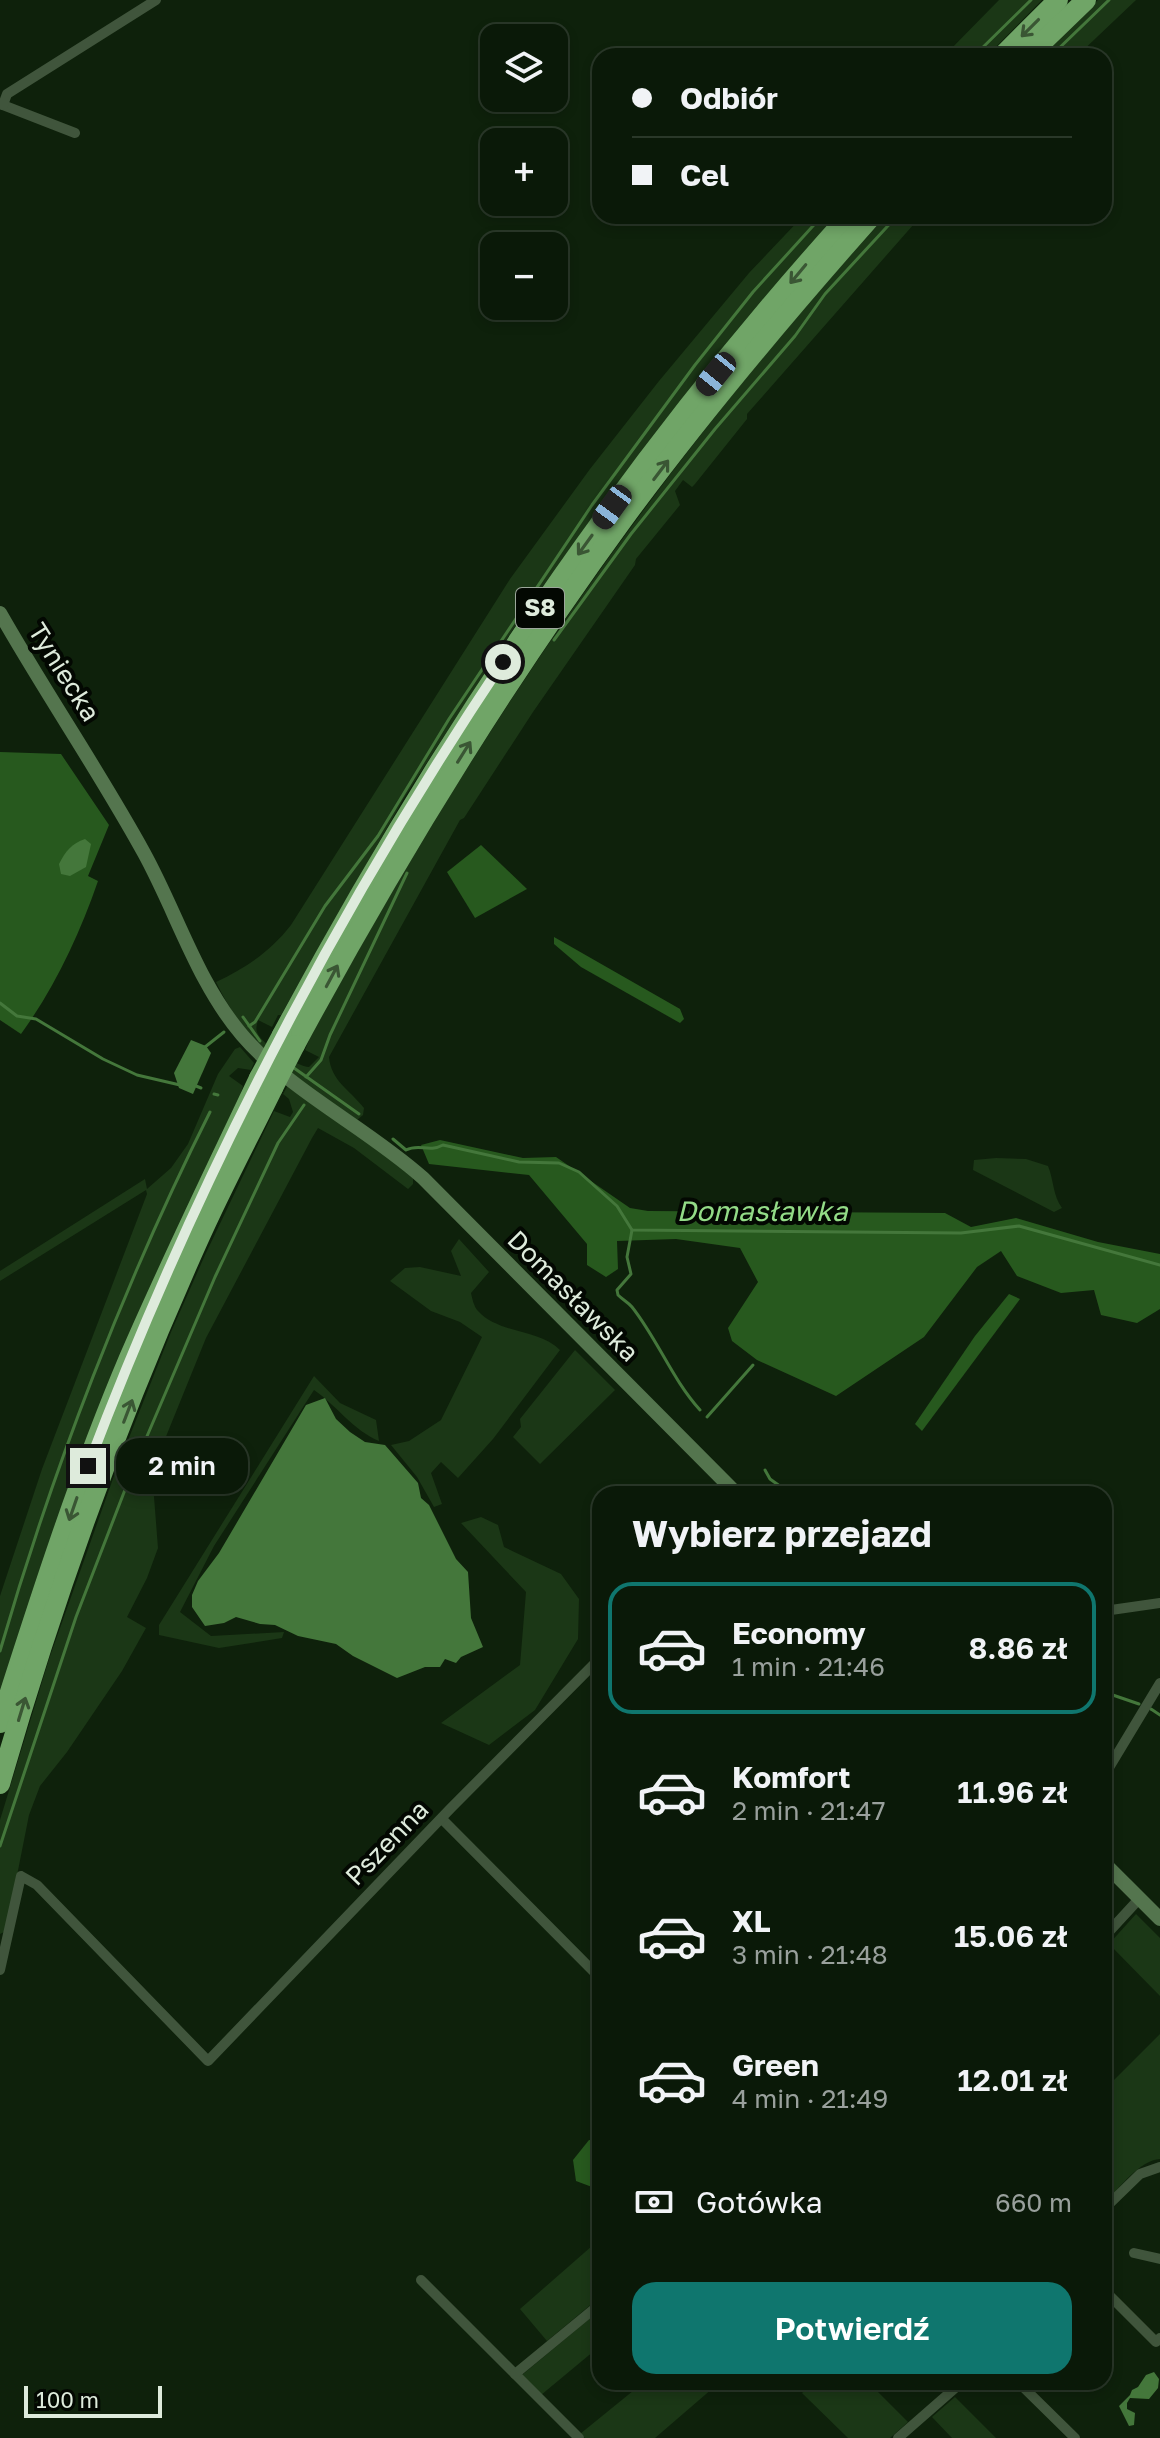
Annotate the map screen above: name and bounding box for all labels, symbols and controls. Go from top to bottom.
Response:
one-way arrow [1021,18,1040,37]
map controls [480,24,568,320]
button: layers [480,24,568,112]
text: Odbiór [680,80,778,116]
button: + [480,128,568,216]
text: Cel [680,157,729,193]
button: − [480,232,568,320]
one-way arrow [789,264,807,284]
car [692,348,740,400]
one-way arrow [652,460,669,481]
car [588,481,636,533]
one-way arrow [577,533,593,555]
road number: S8 [516,588,564,628]
street label: Tyniecka [22,617,107,727]
route start [485,644,521,680]
one-way arrow [456,741,472,764]
one-way arrow [325,965,341,988]
water label: Domasławka [677,1194,849,1227]
street label: Domasławska [501,1224,645,1368]
one-way arrow [122,1399,136,1424]
callout: 2 min [116,1438,248,1494]
route end [70,1448,106,1484]
text: 2 min [148,1450,216,1481]
one-way arrow [64,1496,79,1521]
text: Wybierz przejazd [632,1512,932,1555]
icon: car [636,1612,708,1684]
text: Economy [732,1615,866,1651]
text: 8.86 zł [968,1630,1068,1666]
text: 1 min · 21:46 [732,1651,885,1682]
one-way arrow [15,1696,30,1722]
icon: car [636,1756,708,1828]
text: Komfort [732,1759,851,1795]
text: 11.96 zł [957,1774,1068,1810]
street label: Pszenna [339,1794,435,1891]
text: 2 min · 21:47 [732,1795,885,1826]
icon: car [636,1900,708,1972]
text: XL [732,1903,771,1939]
text: 15.06 zł [954,1918,1068,1954]
text: 3 min · 21:48 [732,1939,888,1970]
icon: car [636,2044,708,2116]
text: Green [732,2047,819,2083]
text: 12.01 zł [958,2062,1068,2098]
text: 4 min · 21:49 [732,2083,888,2114]
icon: cash [632,2180,676,2224]
text: Gotówka [696,2184,823,2220]
text: 660 m [995,2187,1072,2218]
button: Potwierdź [632,2282,1072,2374]
scale bar [24,2382,162,2418]
text: 100 m [36,2386,99,2413]

